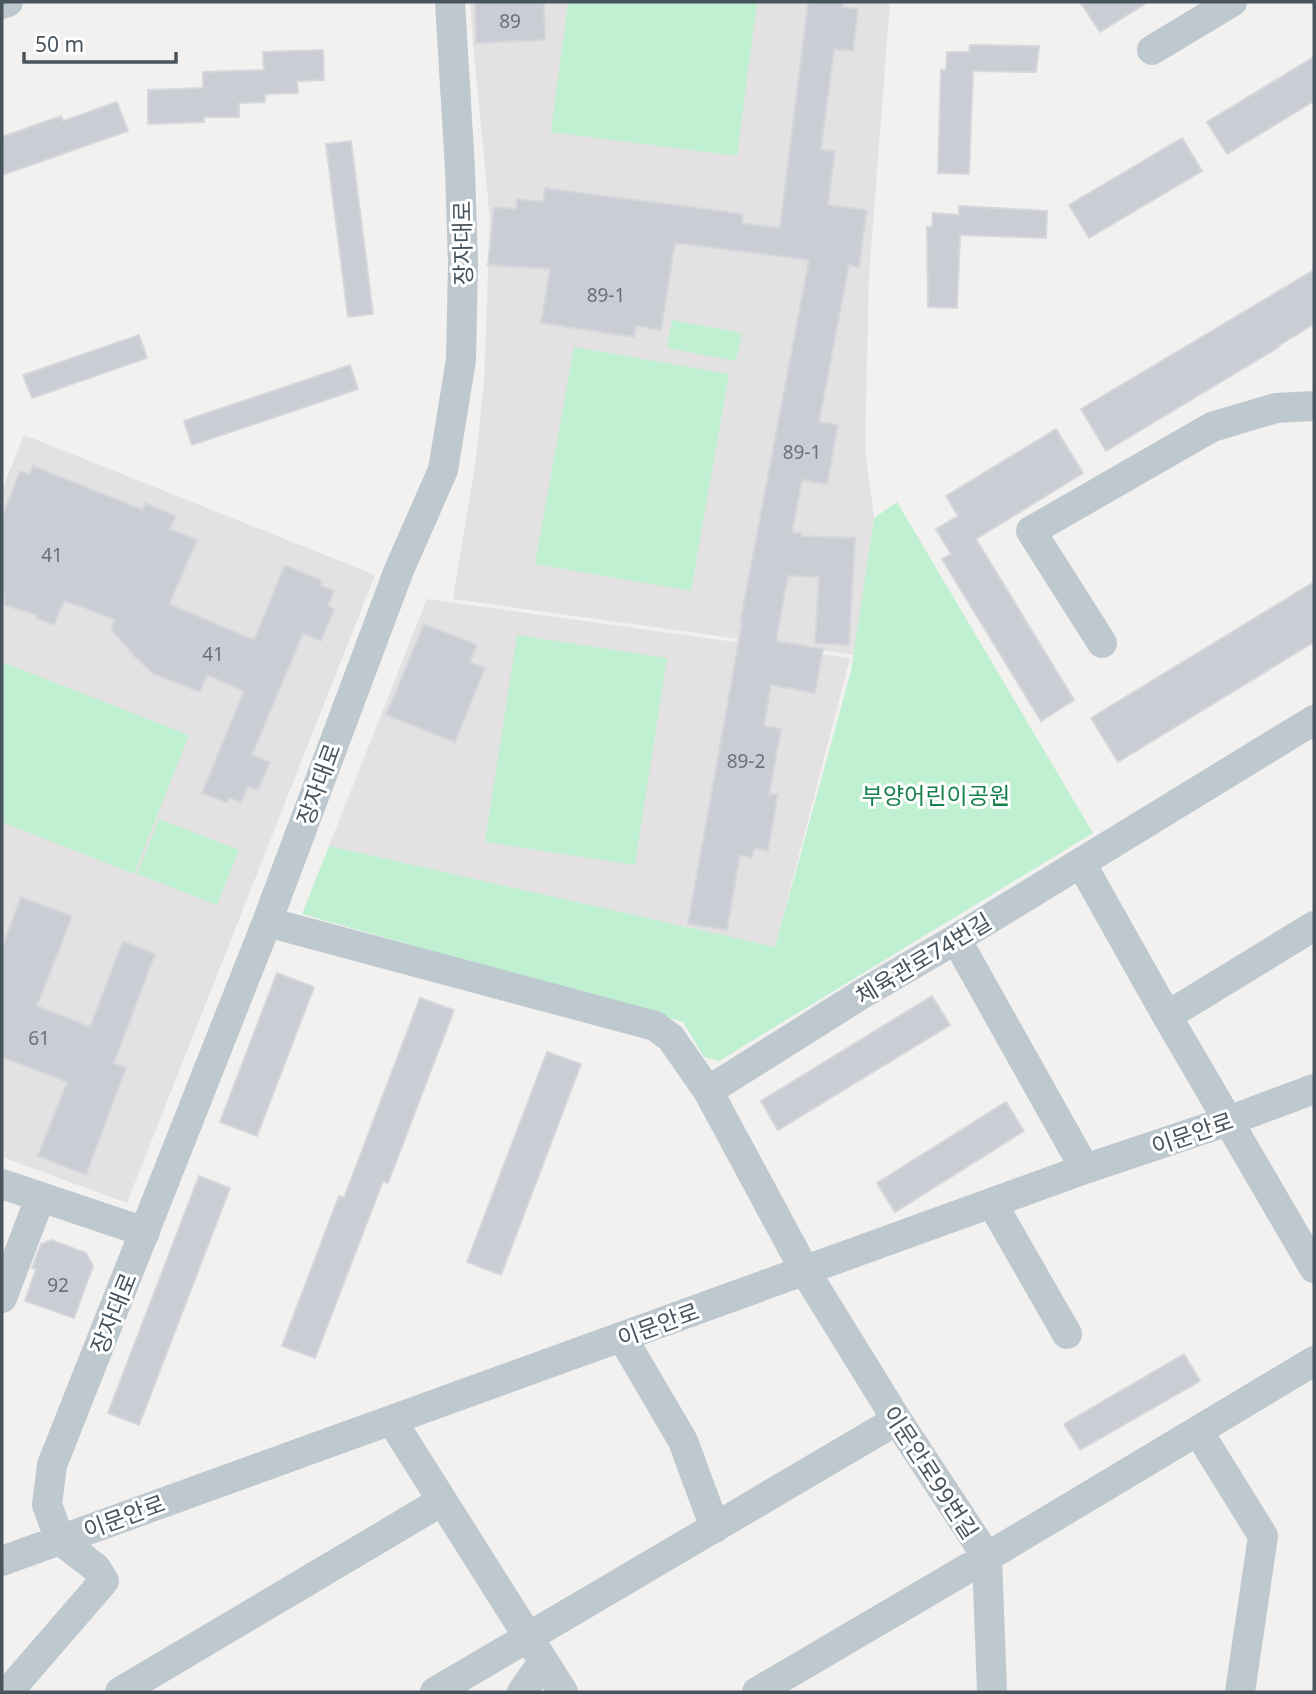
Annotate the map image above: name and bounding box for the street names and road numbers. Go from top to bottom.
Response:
street label: 장자대로 [445,200,479,286]
street label: 장자대로 [288,739,348,829]
street label: 체육관로74번길 [849,905,997,1011]
street label: 이문안로 [1147,1104,1237,1162]
street label: 장자대로 [82,1268,144,1358]
street label: 이문안로 [613,1294,703,1354]
street label: 이문안로99번길 [876,1399,986,1545]
street label: 이문안로 [79,1486,169,1546]

